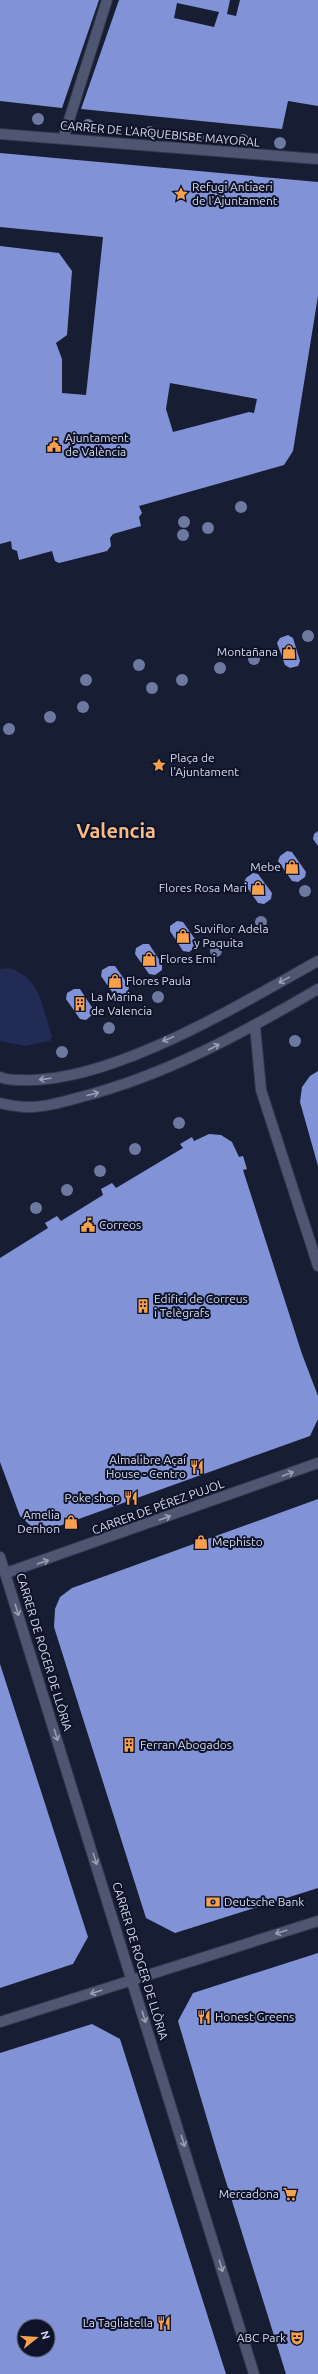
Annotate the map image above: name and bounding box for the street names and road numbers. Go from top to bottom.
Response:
street label: CARRER DE L'ARQUEBISBE MAYORAL [59,118,261,149]
street label: CARRER DE PÉREZ PUJOL [90,1477,226,1537]
street label: CARRER DE ROGER DE LLÒRIA [14,1571,75,1733]
street label: CARRER DE ROGER DE LLÒRIA [110,1880,171,2042]

